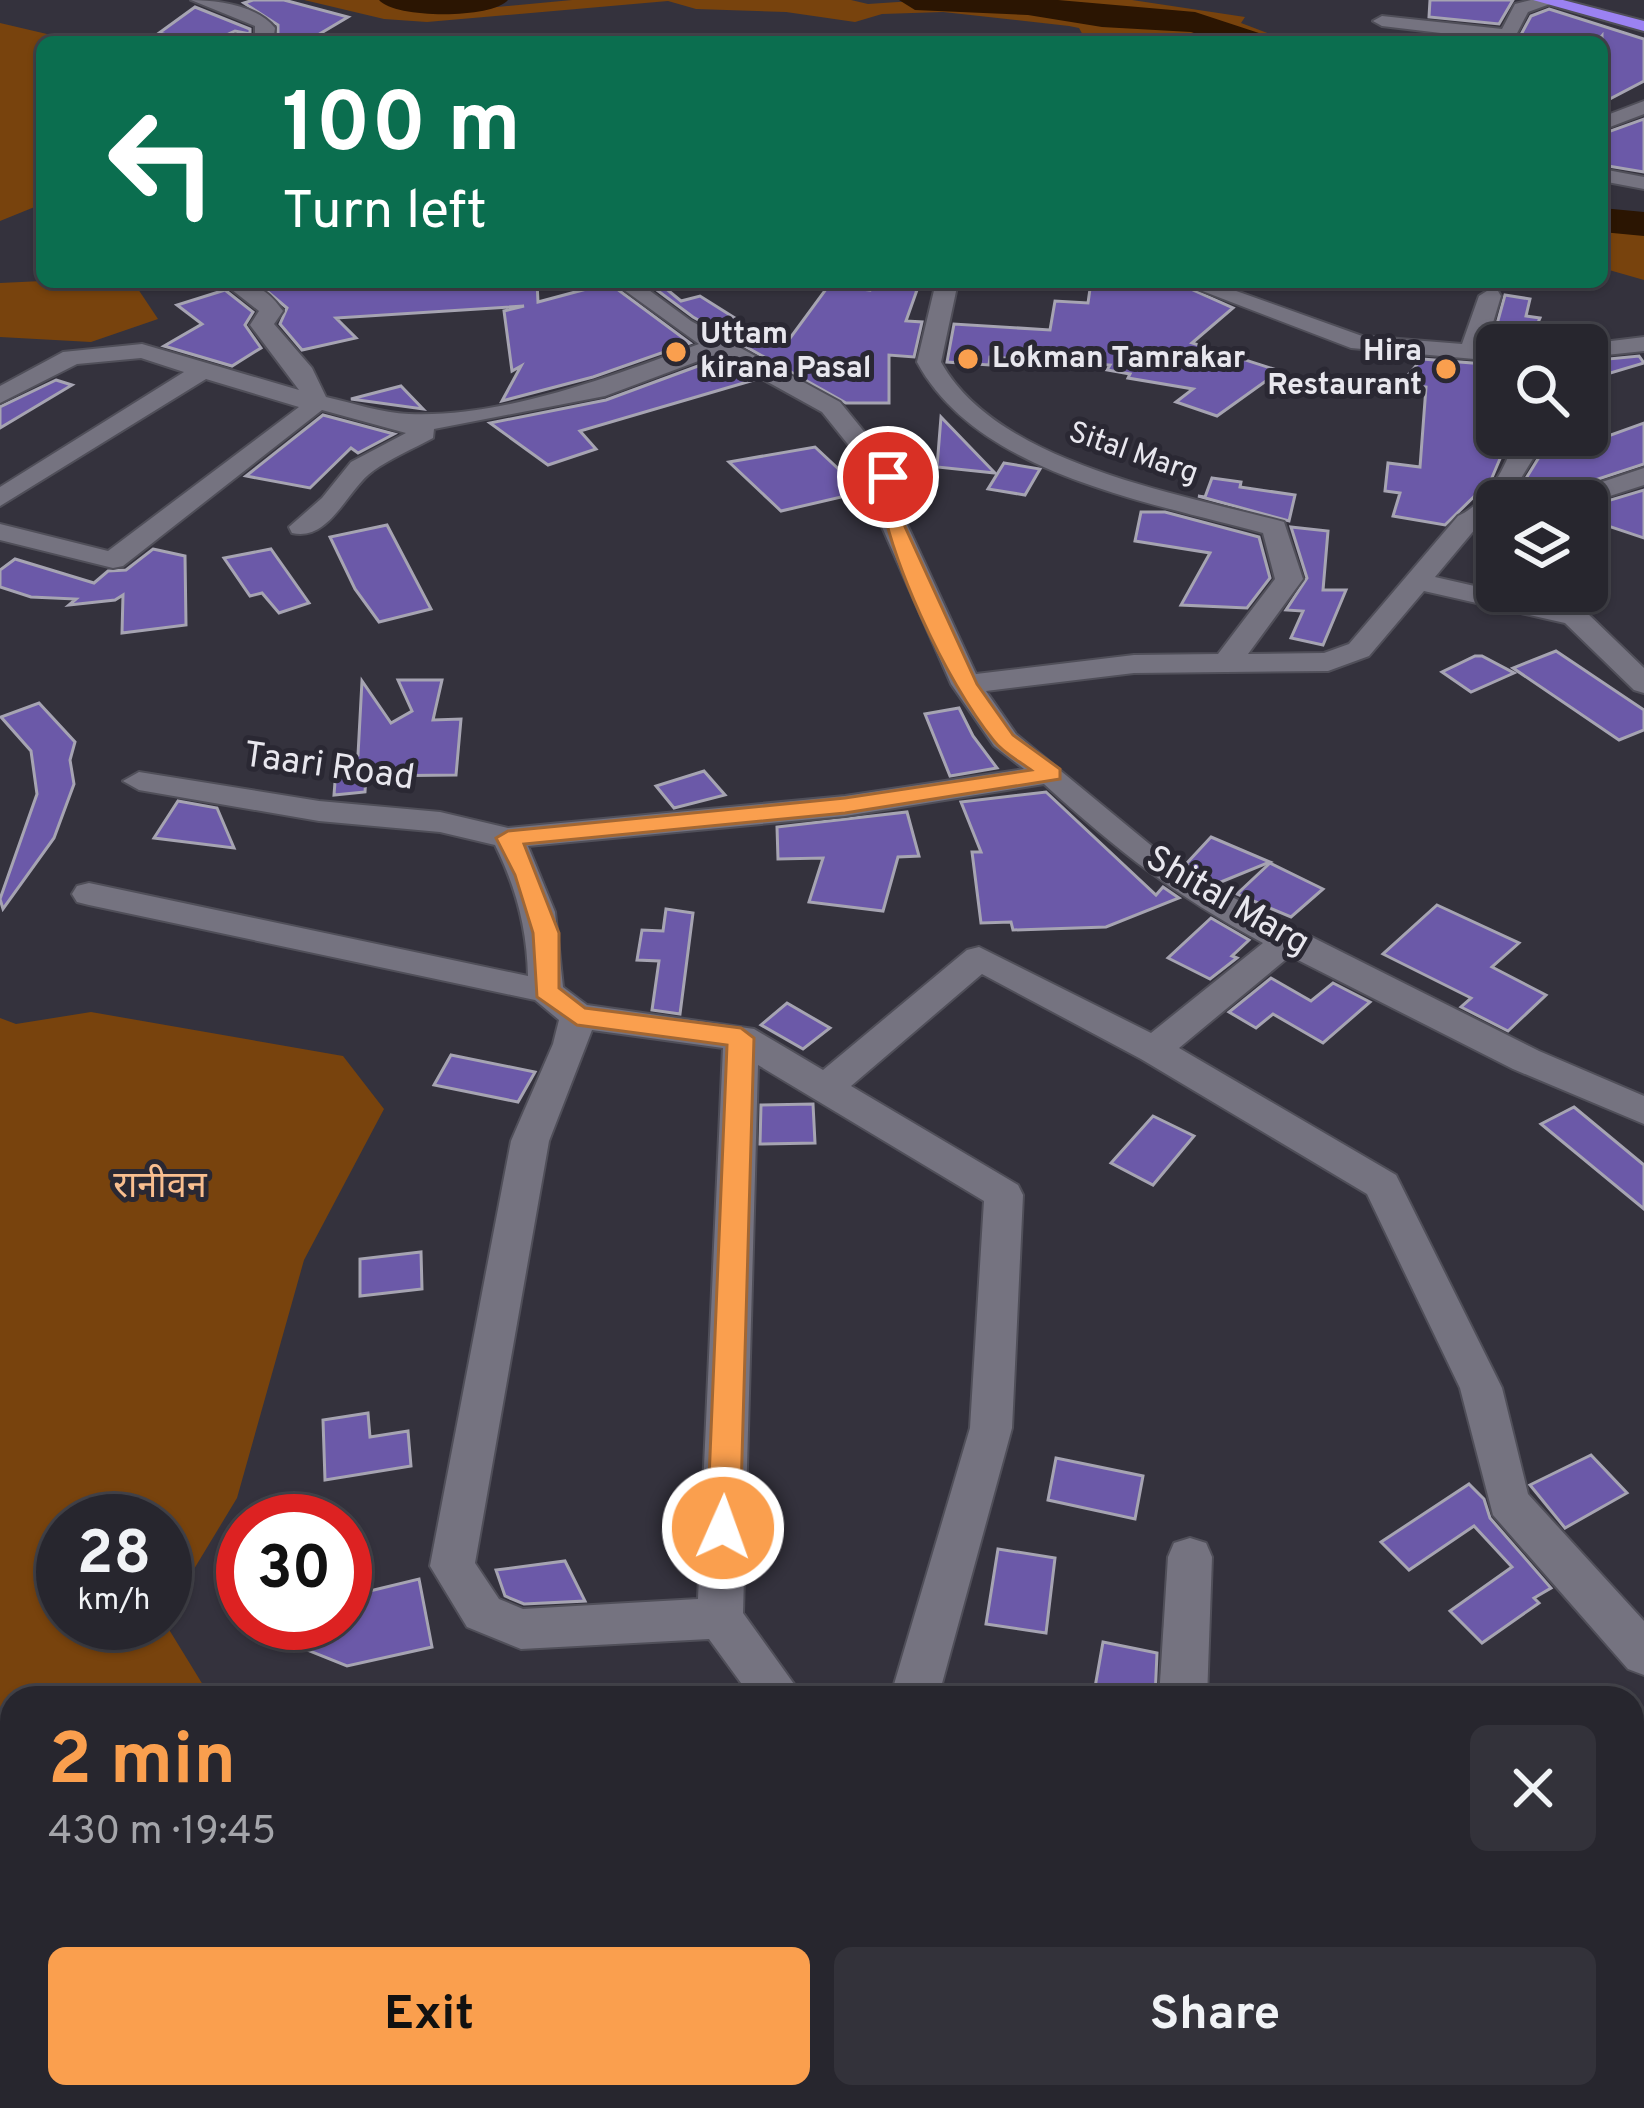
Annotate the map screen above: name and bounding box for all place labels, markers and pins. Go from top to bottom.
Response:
place label: Uttam kirana Pasal [700,317,871,388]
place label: Hira Restaurant [1267,334,1422,405]
marker: Uttam kirana Pasal [663,339,689,365]
place label: Lokman Tamrakar [992,341,1246,378]
marker: Lokman Tamrakar [955,346,981,372]
marker: Hira Restaurant [1433,356,1459,382]
pin [837,426,939,528]

